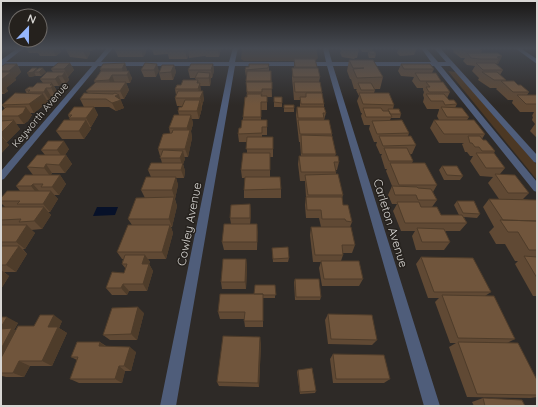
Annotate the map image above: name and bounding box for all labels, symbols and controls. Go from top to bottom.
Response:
north arrow [8,8,48,48]
text: N [25,11,38,27]
street label: Keyworth Avenue [9,79,71,150]
street label: Carleton Avenue [370,177,412,269]
street label: Cowley Avenue [174,181,204,267]

